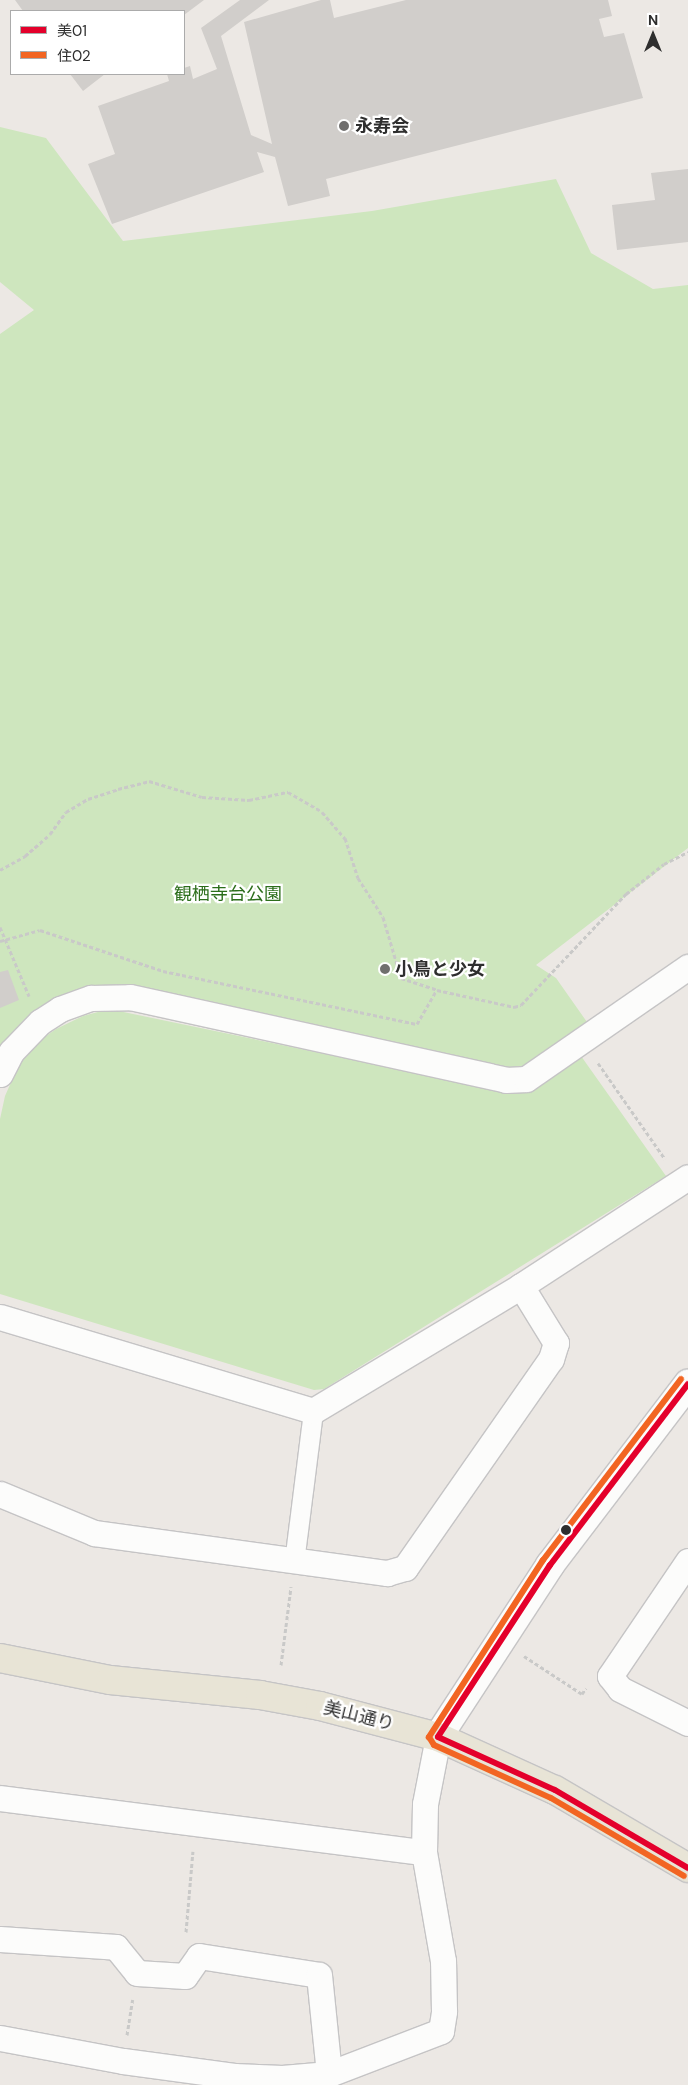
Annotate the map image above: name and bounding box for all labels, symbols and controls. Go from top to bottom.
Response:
legend [10,10,185,75]
north arrow [628,10,678,60]
text: N [648,11,658,29]
text: 美01 [57,21,87,41]
text: 住02 [57,46,91,66]
place label: 永寿会 [355,115,409,137]
marker: 永寿会 [337,119,351,133]
park label: 観栖寺台公園 [174,883,282,905]
place label: 小鳥と少女 [395,958,485,980]
marker: 小鳥と少女 [379,963,391,975]
unlabelled marker [561,1525,571,1535]
street label: 美山通り [321,1697,397,1735]

